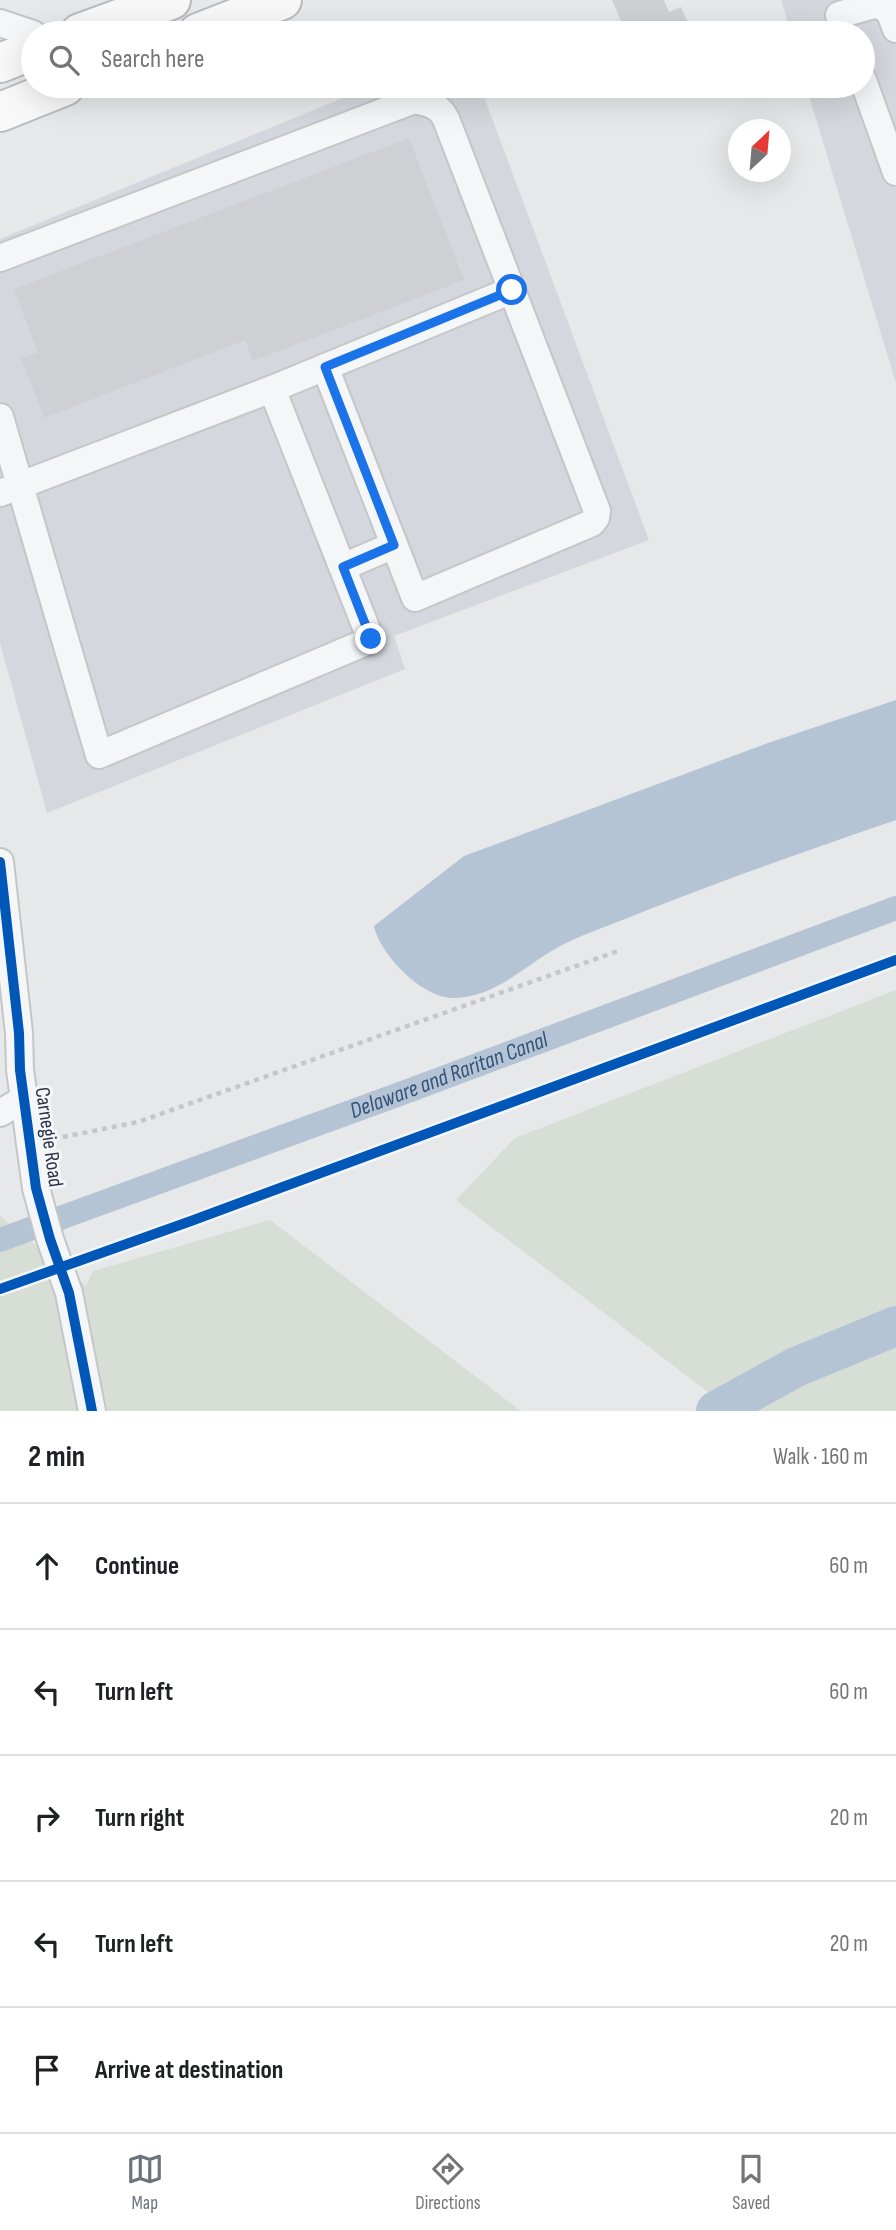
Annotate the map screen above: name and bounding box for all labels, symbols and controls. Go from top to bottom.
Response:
search box [21,21,875,98]
icon: search [45,41,83,79]
text: Search here [101,44,204,75]
north arrow [728,119,791,182]
route start [496,274,527,305]
route end [355,623,386,654]
water label: Delaware and Raritan Canal [346,1026,552,1125]
street label: Carnegie Road [30,1086,68,1188]
text: 2 min [28,1439,85,1475]
text: Walk · 160 m [773,1443,868,1471]
icon: ahead [28,1547,66,1585]
text: Continue [95,1551,179,1582]
text: 60 m [829,1552,868,1580]
icon: left [28,1673,66,1711]
text: Turn left [95,1677,173,1708]
text: 60 m [829,1678,868,1706]
icon: right [28,1799,66,1837]
text: Turn right [95,1803,184,1834]
text: 20 m [830,1804,868,1832]
icon: left [28,1925,66,1963]
text: Turn left [95,1929,173,1960]
text: 20 m [830,1930,868,1958]
icon: arrive [28,2051,66,2089]
text: Arrive at destination [95,2055,283,2086]
tab: Map [126,2150,164,2215]
tab: Directions [415,2150,481,2215]
tab: Saved [732,2150,770,2215]

